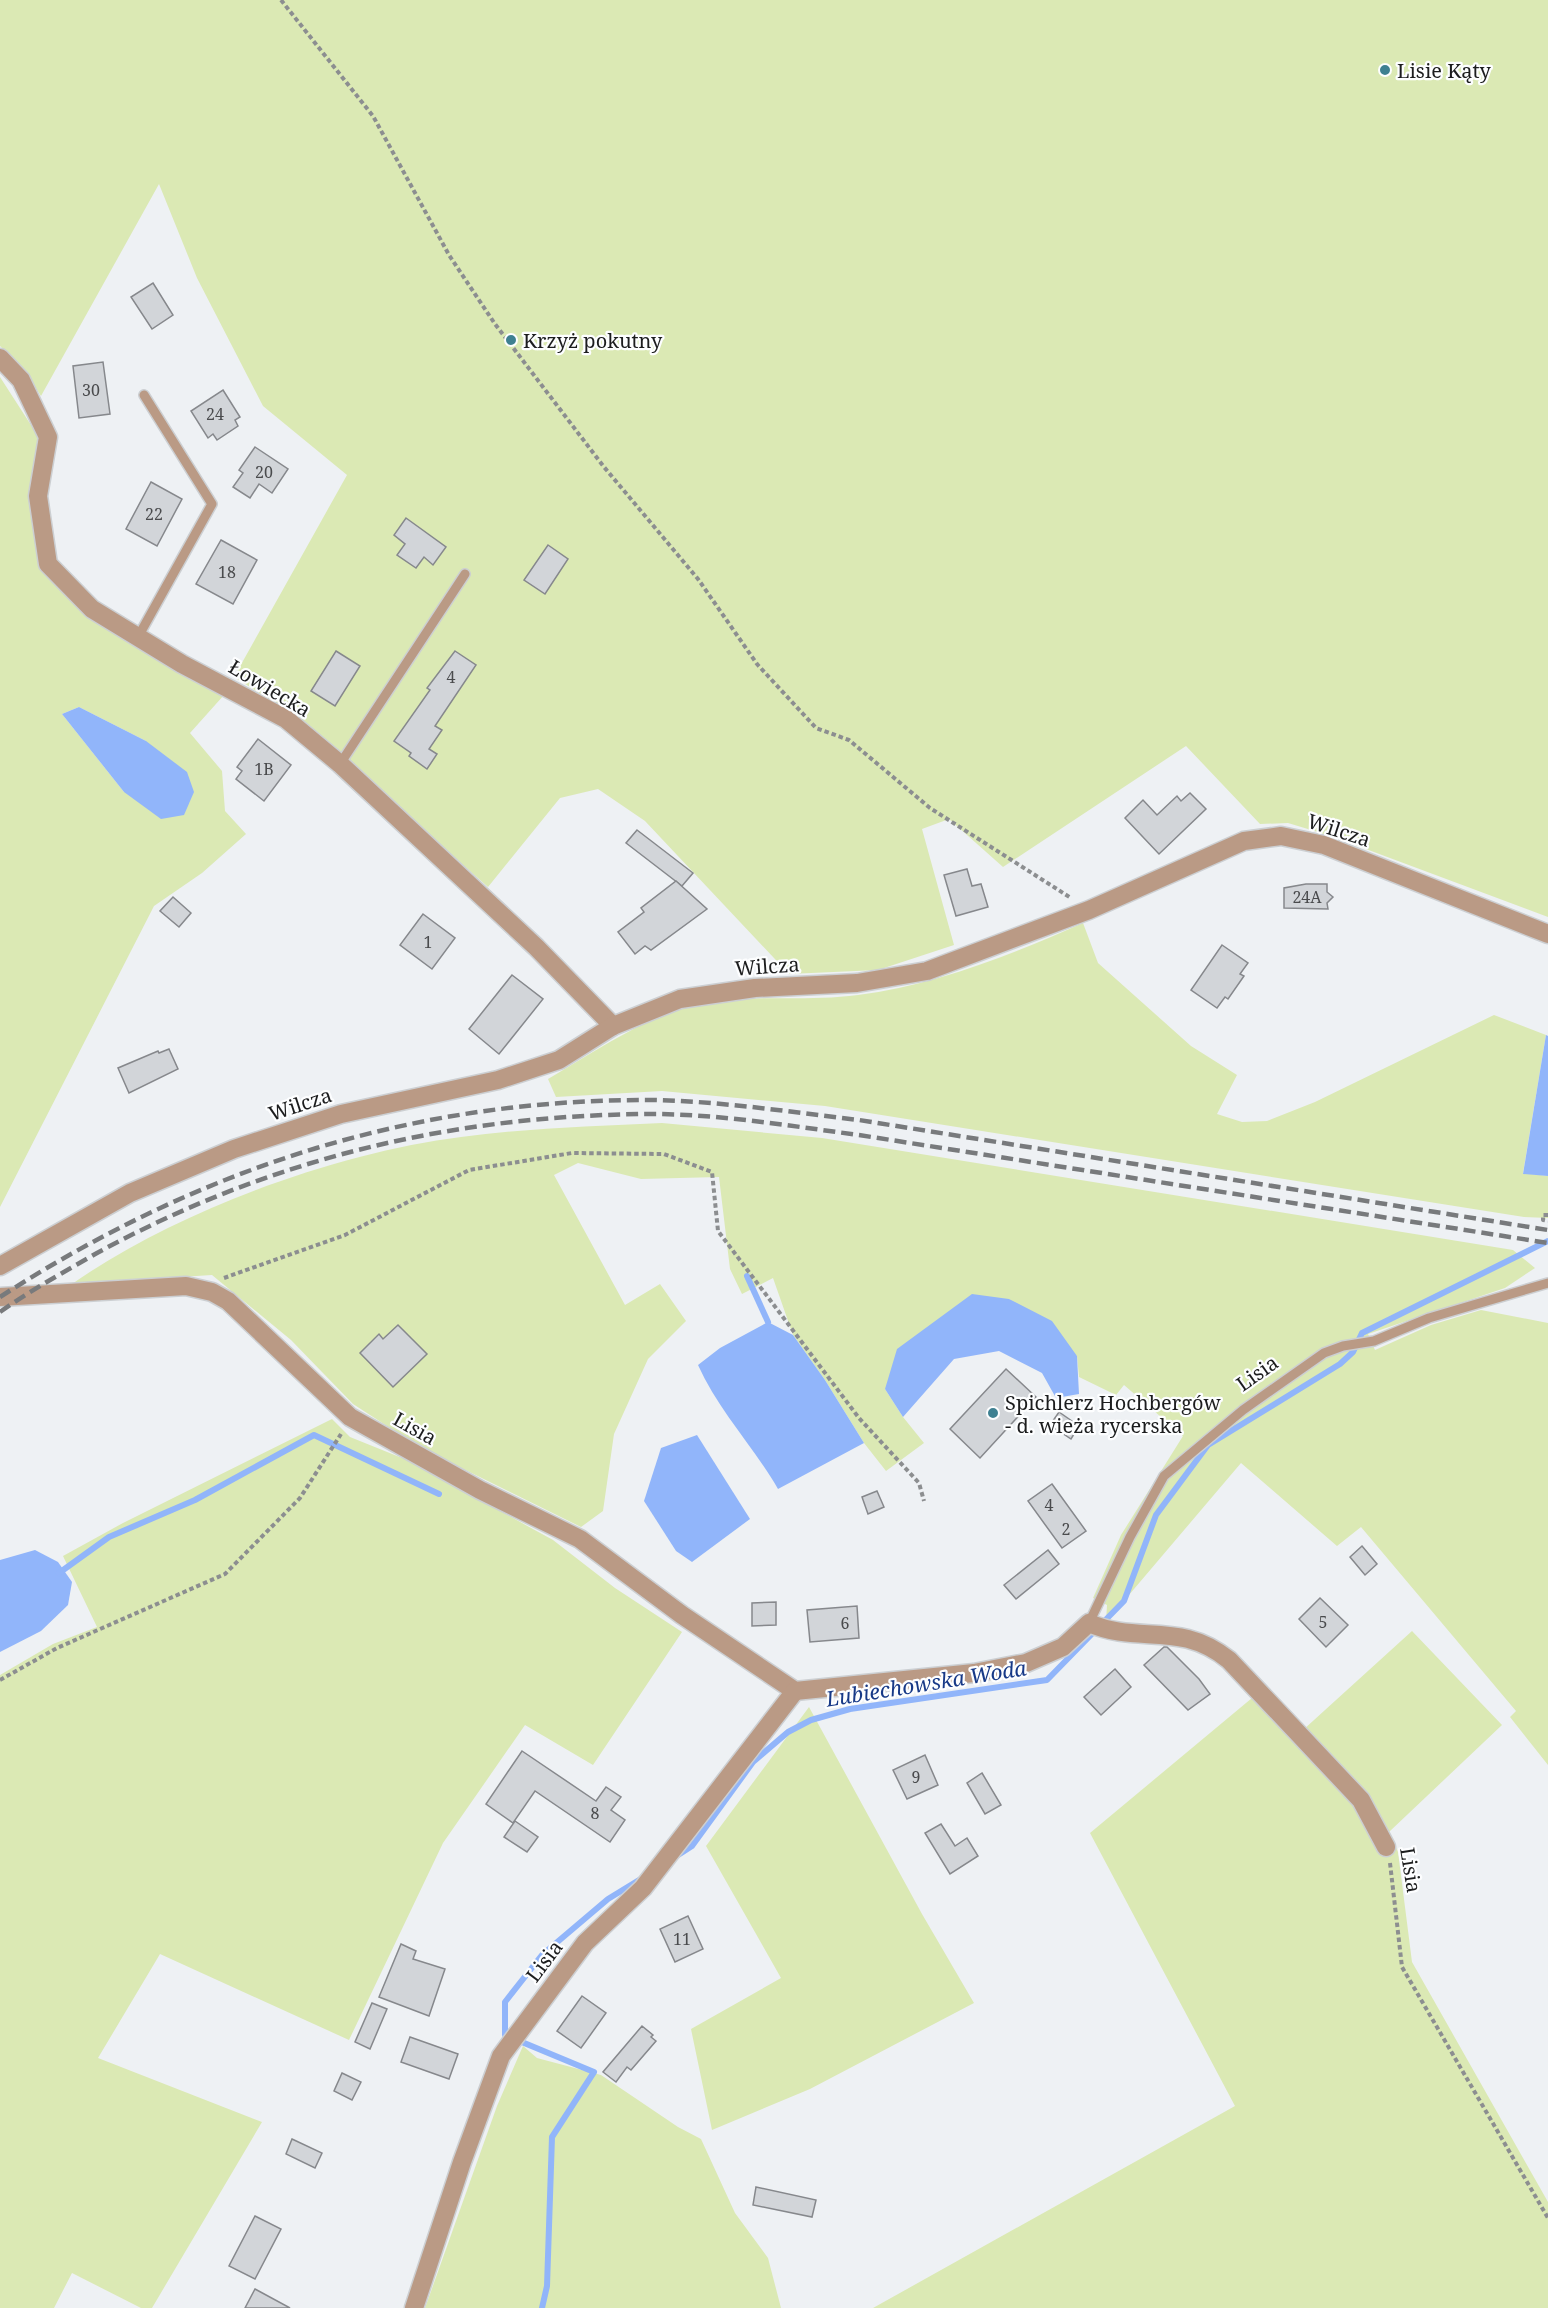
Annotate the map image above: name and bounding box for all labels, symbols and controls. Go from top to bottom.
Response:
place label: Lisie Kąty [1397,57,1491,84]
marker: Lisie Kąty [1378,63,1392,77]
place label: Krzyż pokutny [523,327,663,354]
marker: Krzyż pokutny [504,333,518,347]
house number: 30 [82,379,100,401]
house number: 24 [206,403,224,425]
house number: 20 [255,461,273,483]
house number: 22 [145,503,163,525]
house number: 18 [218,561,236,583]
street label: Łowiecka [224,653,316,723]
house number: 4 [447,666,456,688]
house number: 1B [254,758,274,780]
street label: Wilcza [1304,807,1374,853]
house number: 24A [1292,886,1322,908]
house number: 1 [424,931,432,953]
street label: Wilcza [734,950,800,982]
street label: Wilcza [265,1081,335,1127]
street label: Lisia [1231,1349,1283,1397]
place label: Spichlerz Hochbergów - d. wieża rycerska [1005,1389,1221,1439]
street label: Lisia [389,1405,441,1451]
marker: Spichlerz Hochbergów - d. wieża rycerska [986,1406,1000,1420]
house number: 4 [1045,1494,1054,1516]
house number: 2 [1062,1518,1070,1540]
house number: 5 [1319,1611,1327,1633]
house number: 6 [841,1612,850,1634]
water label: Lubiechowska Woda [823,1653,1029,1713]
house number: 9 [912,1766,920,1788]
house number: 8 [591,1802,600,1824]
street label: Lisia [1394,1845,1428,1895]
house number: 11 [673,1928,691,1950]
street label: Lisia [520,1935,568,1987]

